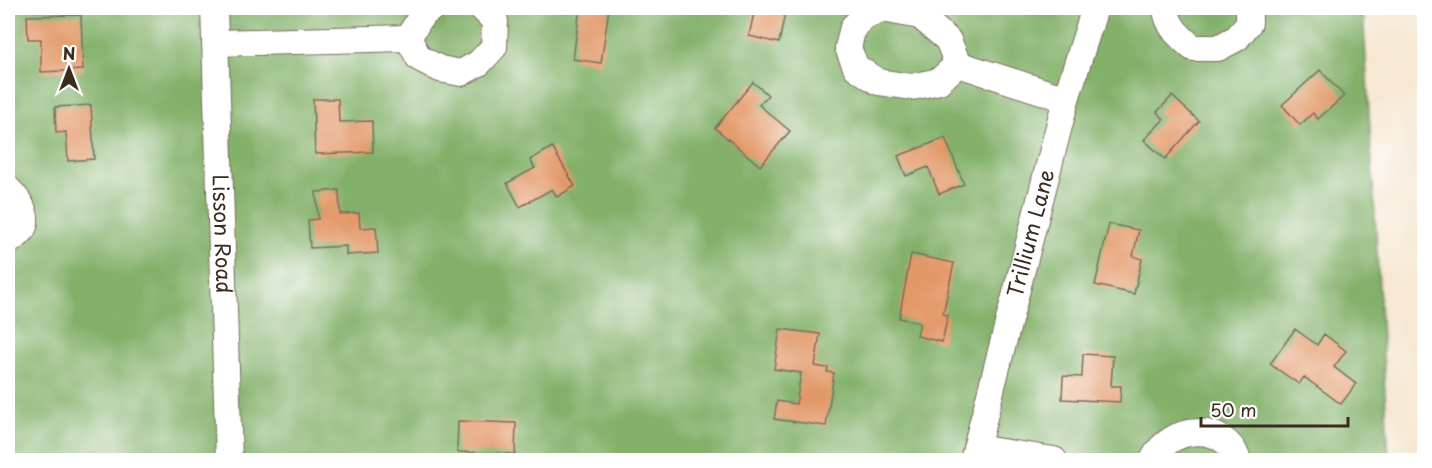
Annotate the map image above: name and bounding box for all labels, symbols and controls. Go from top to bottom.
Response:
north arrow [39,39,99,99]
text: N [63,41,75,65]
street label: Trillium Lane [998,165,1061,300]
street label: Lisson Road [206,174,241,294]
scale bar [1201,390,1348,428]
text: 50 m [1210,396,1257,423]

